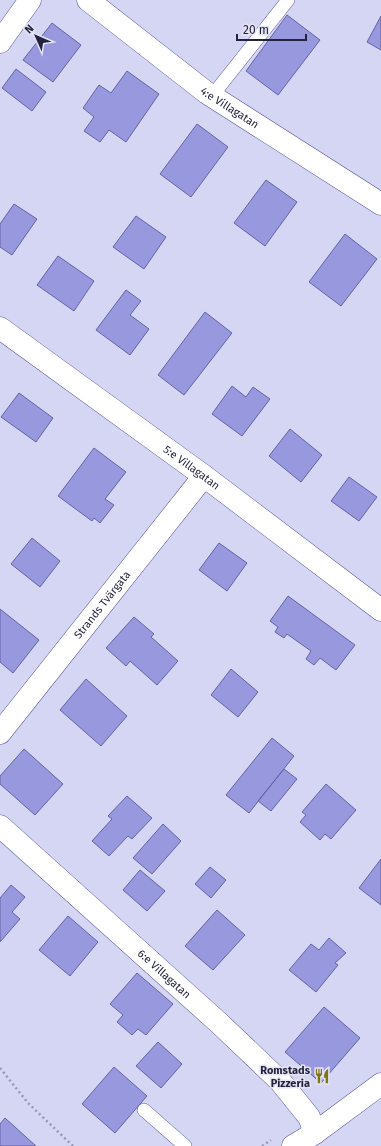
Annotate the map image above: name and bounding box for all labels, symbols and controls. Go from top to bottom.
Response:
north arrow [16,16,56,56]
scale bar [237,16,306,42]
text: N [22,22,36,36]
text: 20 m [243,23,269,37]
street label: 4:e Villagatan [198,84,261,131]
street label: 5:e Villagatan [161,442,222,492]
street label: Strands Tvärgata [71,568,133,641]
street label: 6:e Villagatan [135,947,193,1001]
place label: Romstads Pizzeria [260,1064,311,1090]
restaurant icon: Romstads Pizzeria [313,1067,331,1085]

